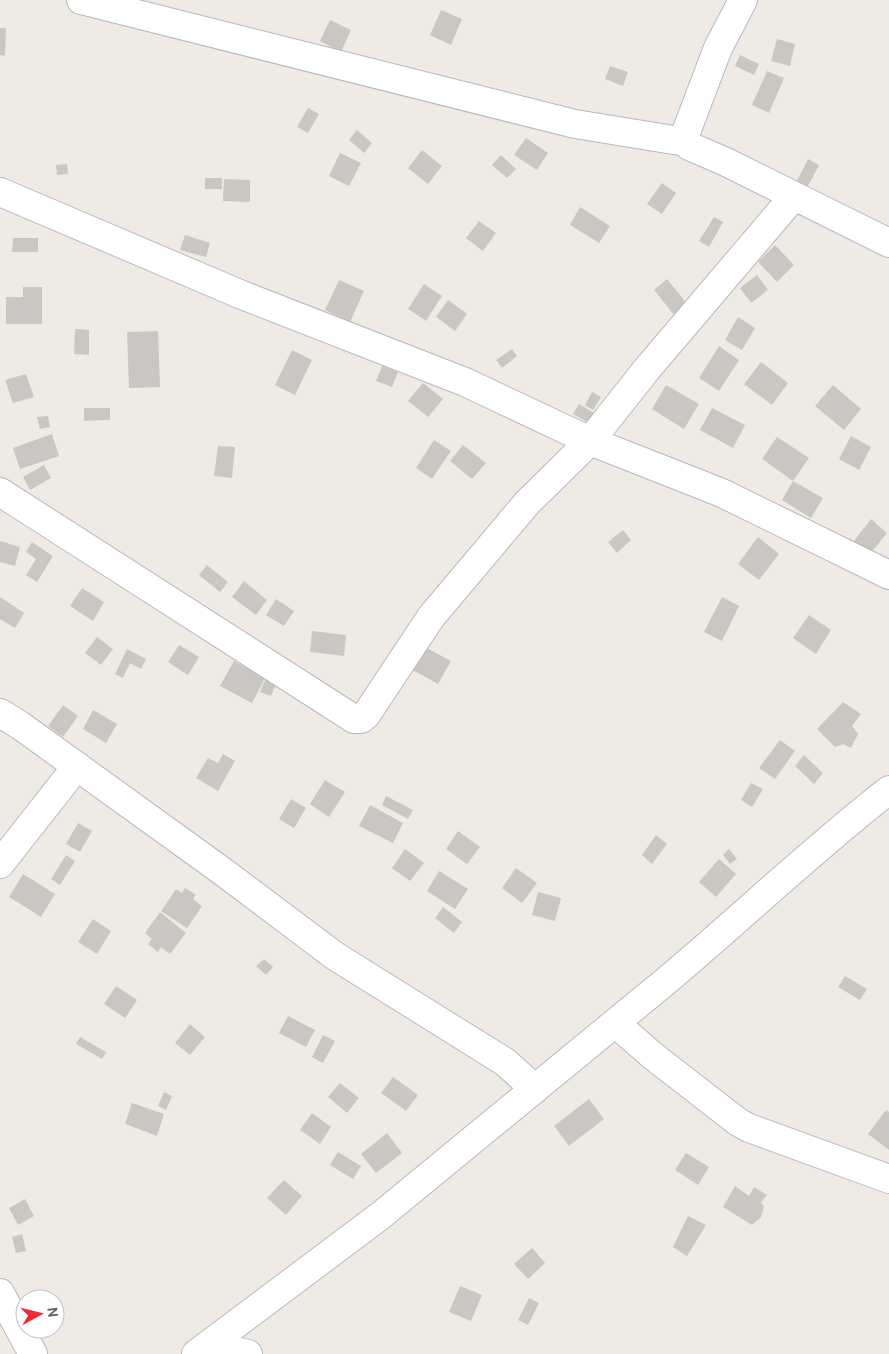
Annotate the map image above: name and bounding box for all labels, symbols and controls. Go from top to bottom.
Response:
north arrow [15,1289,65,1339]
text: N [43,1306,62,1318]

